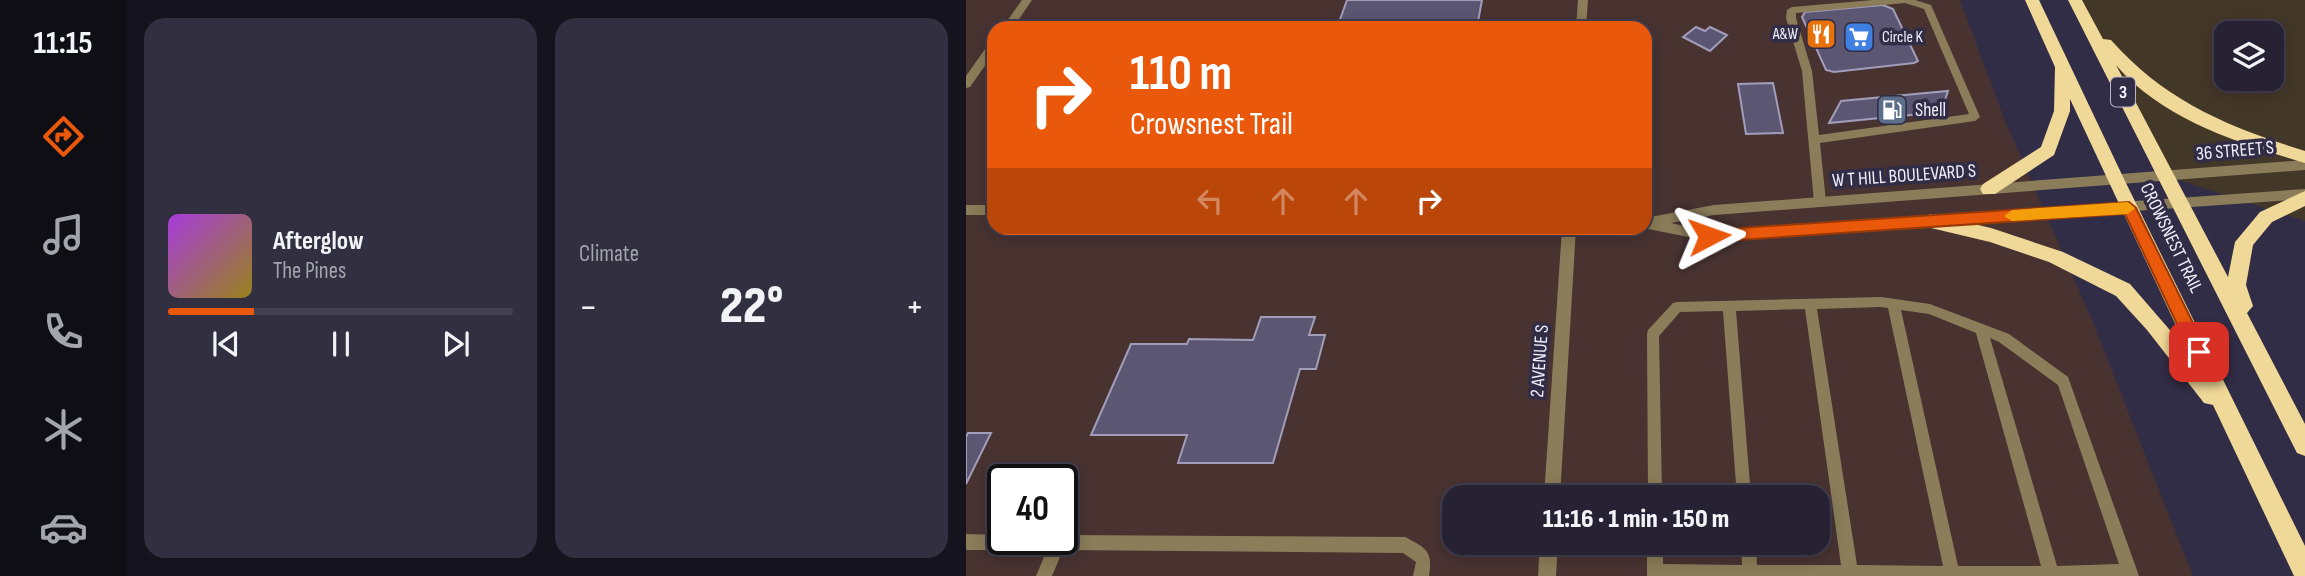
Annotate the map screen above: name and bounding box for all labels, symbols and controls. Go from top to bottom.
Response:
restaurant icon: A&W [1804,17,1838,51]
supermarket icon: Circle K [1842,20,1876,54]
map controls [2214,21,2284,91]
button: layers [2214,21,2284,91]
text: 11:15 [34,24,92,63]
place label: A&W [1772,25,1799,44]
place label: Circle K [1882,28,1923,47]
text: 110 m [1130,45,1232,104]
icon: right [1015,49,1106,140]
road number: 3 [2111,78,2135,106]
fuel station icon: Shell [1875,93,1909,127]
place label: Shell [1915,99,1946,122]
text: Crowsnest Trail [1130,105,1293,144]
icon: directions [39,112,88,161]
street label: 36 STREET S [2195,136,2275,166]
street label: W T HILL BOULEVARD S [1831,159,1977,193]
street label: CROWSNEST TRAIL [2135,179,2207,297]
icon: left [1191,182,1229,220]
icon: ahead [1264,182,1302,220]
icon: ahead [1337,182,1375,220]
icon: right [1410,182,1448,220]
position arrow [1672,199,1746,273]
icon: music [39,210,88,259]
text: Afterglow [273,226,364,257]
text: Climate [579,240,639,268]
text: The Pines [273,257,346,285]
text: 22° [720,275,783,338]
text: − [579,285,598,330]
text: + [905,285,924,330]
icon: phone [39,307,88,356]
pin [2169,322,2229,382]
street label: 2 AVENUE S [1526,324,1554,398]
icon: previous [207,325,245,363]
icon: pause [322,325,360,363]
icon: next [437,325,475,363]
icon: arrive [2180,333,2218,371]
icon: climate [39,405,88,454]
speed limit sign: 40 [987,464,1078,555]
icon: car [39,503,88,552]
text: 11:16 · 1 min · 150 m [1543,504,1729,535]

